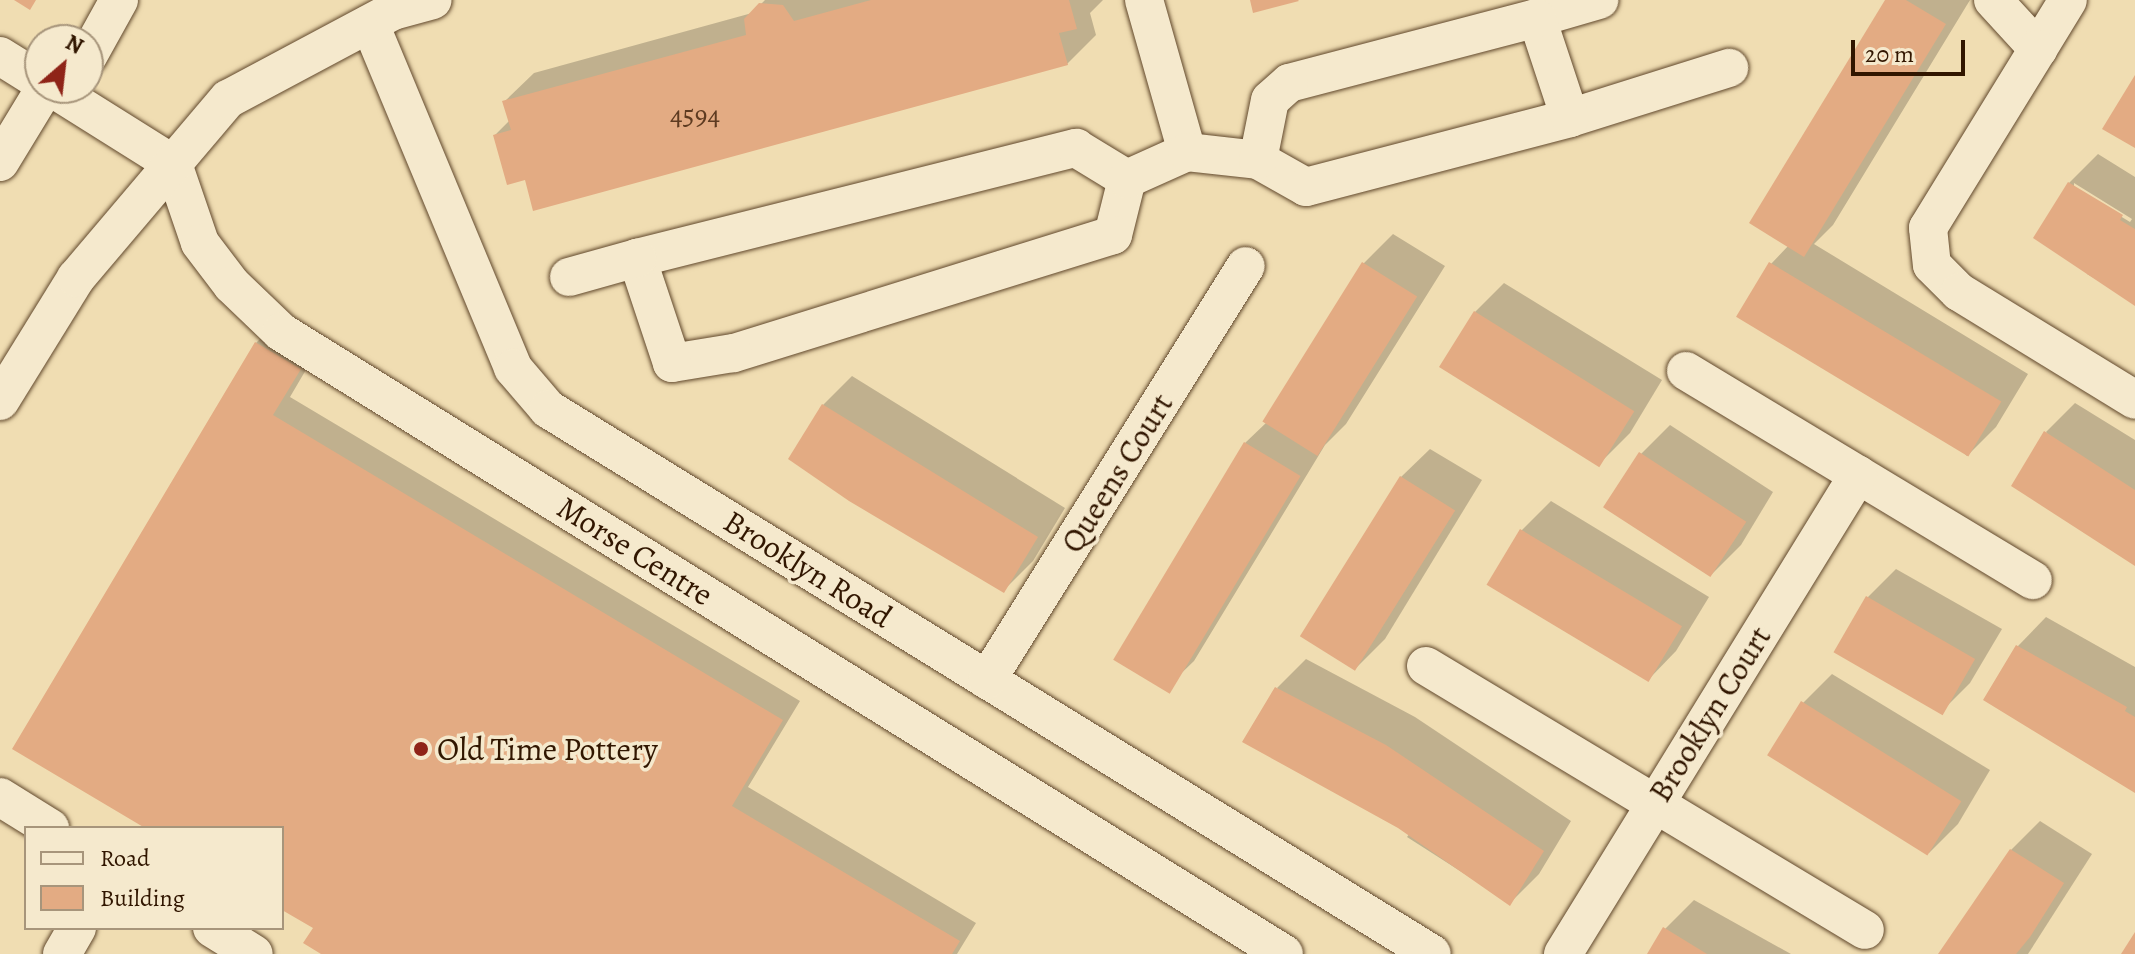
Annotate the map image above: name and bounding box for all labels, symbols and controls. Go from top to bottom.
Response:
north arrow [24,24,104,104]
scale bar [1855,24,1969,74]
text: N [60,28,88,62]
text: 20 m [1865,38,1914,70]
house number: 4594 [670,98,720,132]
street label: Queens Court [1053,386,1181,560]
street label: Morse Centre [550,488,720,614]
street label: Brooklyn Road [717,502,899,636]
street label: Brooklyn Court [1641,619,1779,809]
place label: Old Time Pottery [437,730,658,768]
marker: Old Time Pottery [412,740,430,758]
legend [24,826,284,930]
text: Road [100,842,150,874]
text: Building [100,882,185,914]

